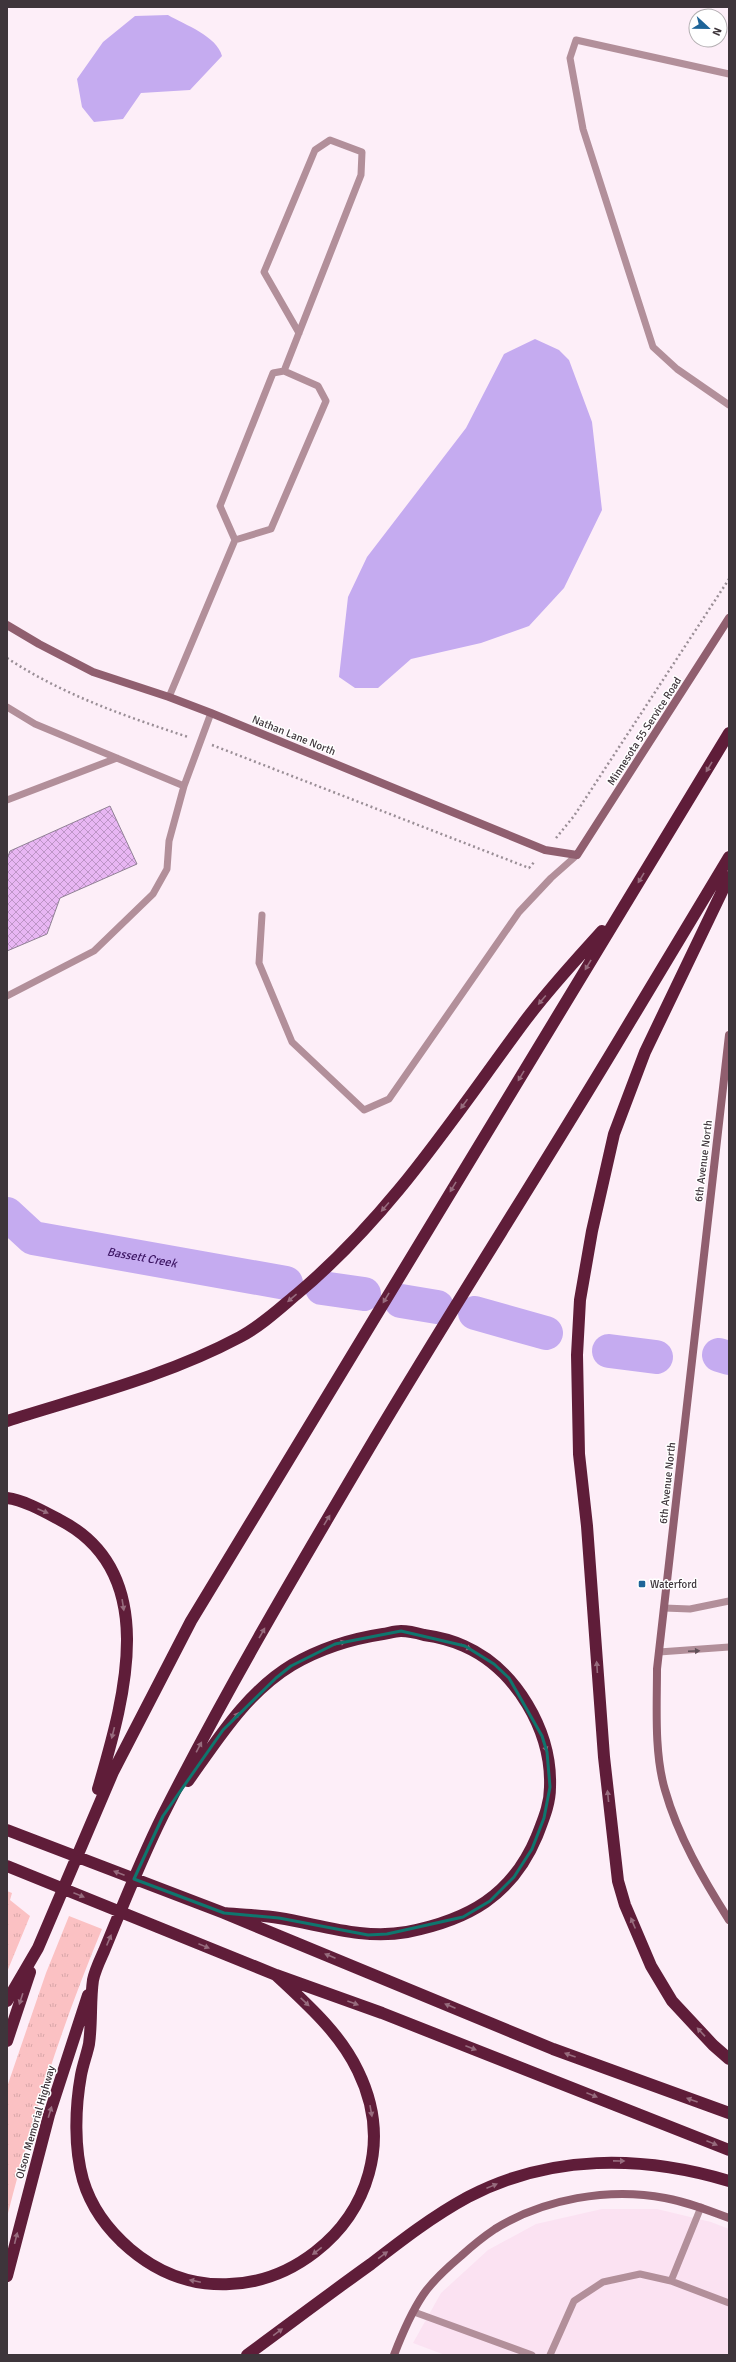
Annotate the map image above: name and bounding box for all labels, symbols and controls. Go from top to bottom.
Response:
north arrow [688,8,728,48]
text: N [709,26,724,38]
street label: Minnesota 55 Service Road [605,675,684,788]
street label: Nathan Lane North [250,713,338,758]
one-way arrow [705,761,712,773]
one-way arrow [638,872,645,884]
one-way arrow [585,959,592,971]
one-way arrow [538,995,547,1006]
one-way arrow [517,1070,524,1082]
one-way arrow [460,1099,468,1109]
street label: 6th Avenue North [692,1119,715,1203]
one-way arrow [449,1182,457,1192]
one-way arrow [380,1202,390,1212]
water label: Bassett Creek [106,1244,179,1272]
one-way arrow [382,1292,389,1304]
one-way arrow [287,1293,298,1302]
street label: 6th Avenue North [657,1441,678,1525]
one-way arrow [38,1509,50,1515]
one-way arrow [323,1514,330,1526]
place label: Waterford [650,1578,697,1591]
marker: Waterford [637,1579,647,1589]
one-way arrow [120,1599,126,1611]
one-way arrow [258,1627,265,1639]
one-way arrow [334,1640,346,1646]
one-way arrow [460,1644,472,1650]
one-way arrow [688,1647,700,1654]
one-way arrow [594,1660,601,1673]
one-way arrow [230,1711,239,1722]
one-way arrow [110,1728,116,1740]
one-way arrow [542,1740,548,1752]
one-way arrow [196,1741,202,1752]
one-way arrow [605,1790,612,1802]
one-way arrow [113,1869,125,1875]
one-way arrow [73,1892,84,1898]
one-way arrow [630,1917,636,1928]
one-way arrow [106,1934,112,1946]
one-way arrow [199,1943,211,1949]
one-way arrow [323,1953,335,1959]
one-way arrow [18,1993,24,2005]
one-way arrow [300,1997,310,2007]
one-way arrow [347,2000,359,2006]
one-way arrow [443,2003,455,2009]
one-way arrow [696,2027,705,2037]
one-way arrow [465,2045,477,2051]
one-way arrow [564,2052,576,2058]
street label: Olson Memorial Highway [13,2063,58,2180]
one-way arrow [586,2093,598,2099]
one-way arrow [686,2097,698,2103]
one-way arrow [369,2105,375,2117]
one-way arrow [47,2106,53,2118]
one-way arrow [707,2141,719,2147]
one-way arrow [613,2158,625,2165]
one-way arrow [487,2182,499,2188]
one-way arrow [13,2231,19,2244]
one-way arrow [312,2247,323,2256]
one-way arrow [377,2251,388,2259]
one-way arrow [189,2277,201,2283]
one-way arrow [273,2328,283,2336]

